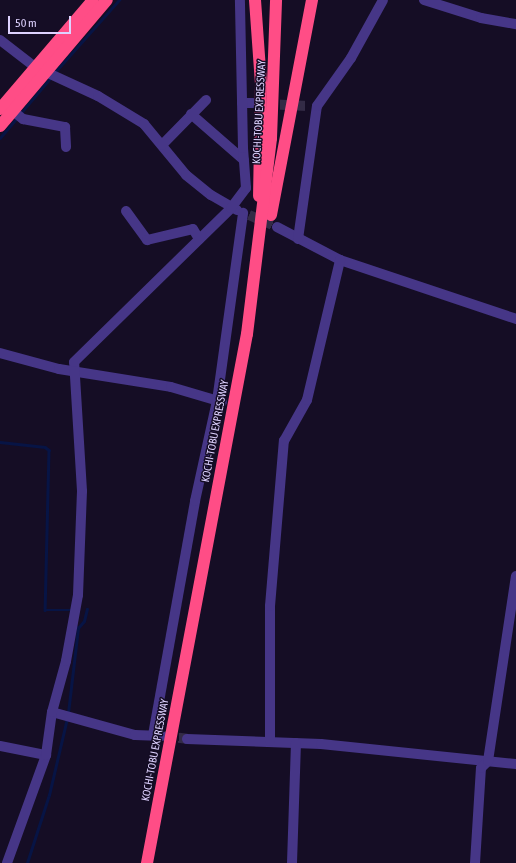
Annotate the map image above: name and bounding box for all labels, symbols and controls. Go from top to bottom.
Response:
scale bar [10,8,73,34]
text: 50 m [15,16,37,30]
street label: KOCHI-TOBU EXPRESSWAY [250,60,268,164]
street label: KOCHI-TOBU EXPRESSWAY [199,379,231,483]
street label: KOCHI-TOBU EXPRESSWAY [139,698,171,802]

